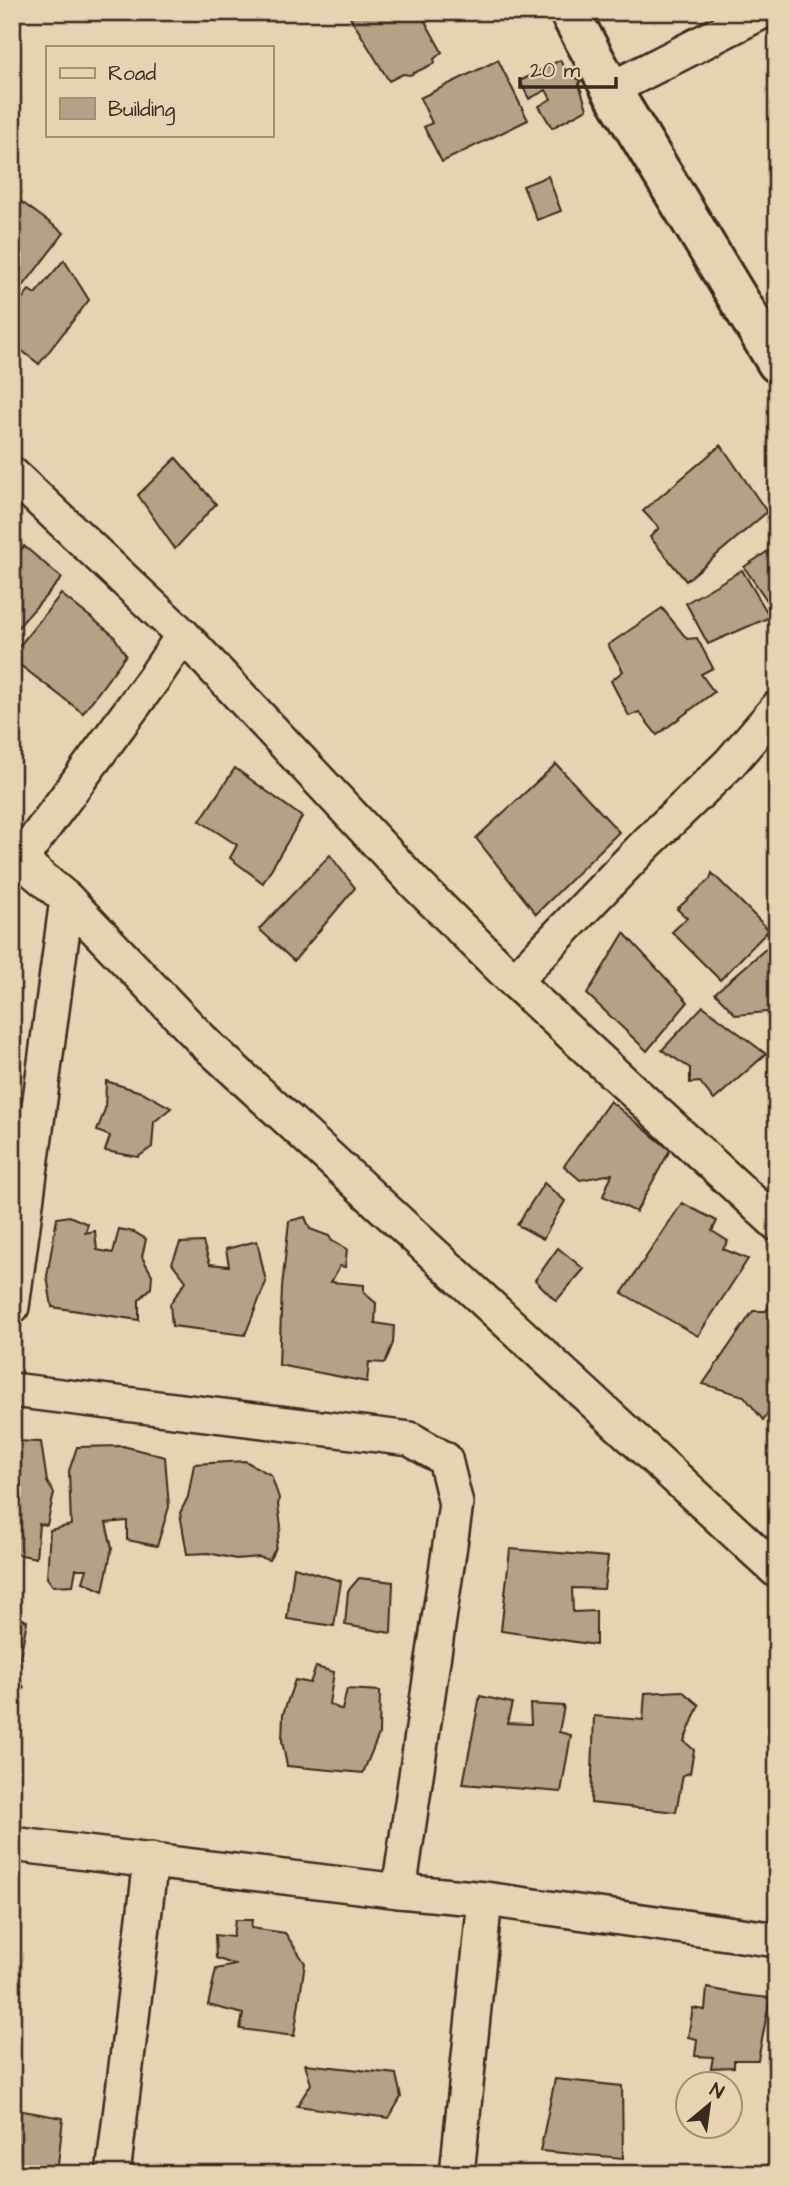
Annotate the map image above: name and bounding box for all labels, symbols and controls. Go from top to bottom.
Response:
legend [46,46,273,136]
scale bar [520,46,616,90]
text: 20 m [530,56,581,85]
text: Road [108,59,156,88]
text: Building [108,95,176,126]
north arrow [674,2070,744,2140]
text: N [705,2077,728,2106]

